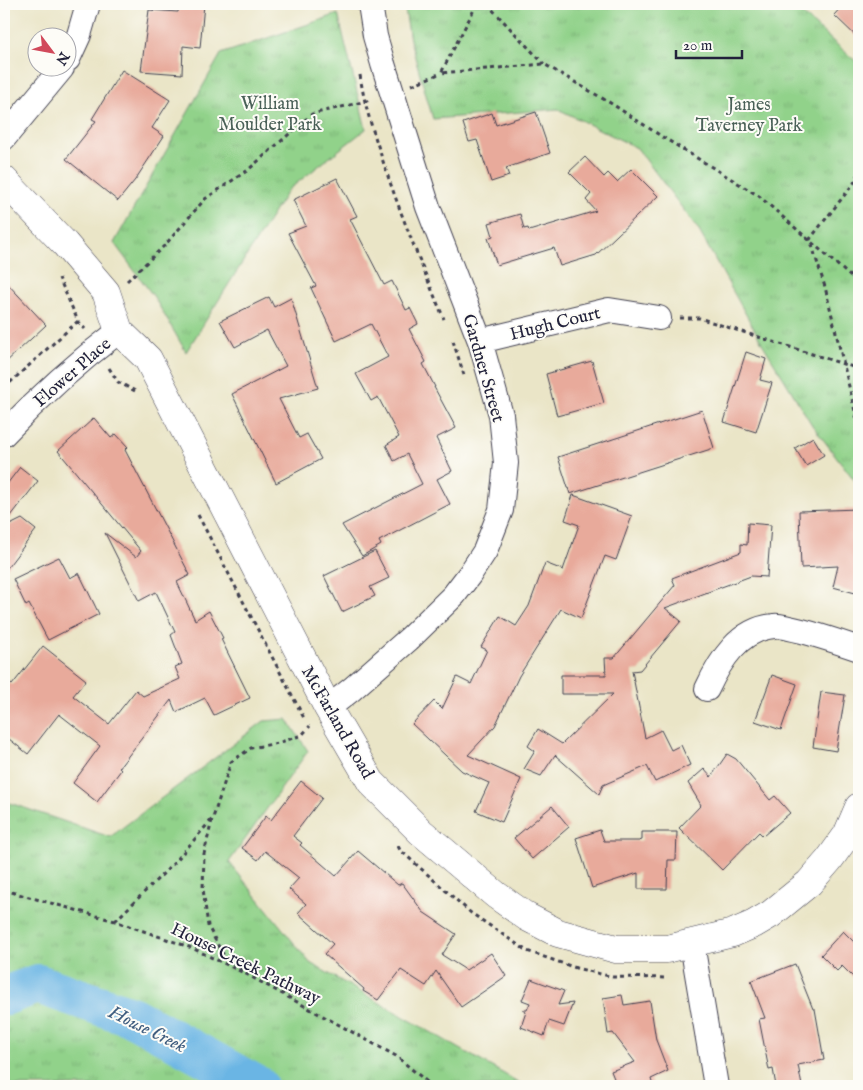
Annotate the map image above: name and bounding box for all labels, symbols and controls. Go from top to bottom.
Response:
north arrow [28,28,78,78]
scale bar [676,28,742,60]
text: 20 m [683,36,713,55]
text: N [51,48,74,68]
park label: William Moulder Park [218,93,322,137]
park label: James Taverney Park [696,94,803,138]
street label: Hugh Court [508,302,603,347]
street label: Gardner Street [456,312,509,425]
street label: Flower Place [29,333,117,413]
street label: McFarland Road [295,662,378,784]
street label: House Creek Pathway [167,918,324,1011]
water label: House Creek [104,1000,190,1059]

